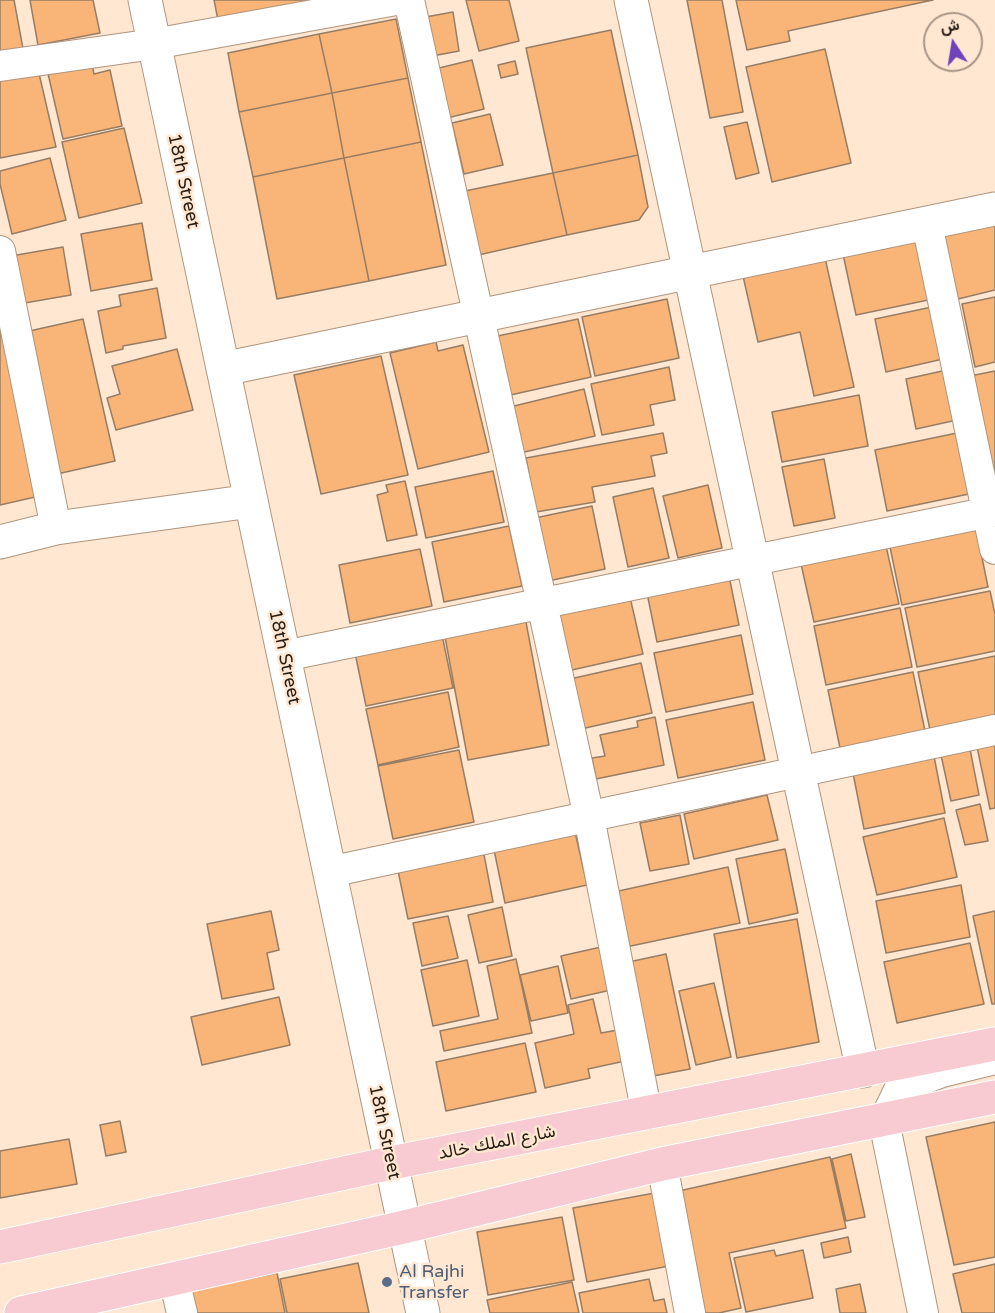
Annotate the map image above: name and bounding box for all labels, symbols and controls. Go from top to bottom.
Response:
north arrow [923,12,983,72]
text: ش [938,15,961,38]
street label: 18th Street [162,132,204,230]
street label: 18th Street [263,608,305,706]
street label: 18th Street [363,1083,405,1181]
street label: شارع الملك خالد [437,1121,557,1165]
place label: Al Rajhi Transfer [399,1261,469,1304]
marker: Al Rajhi Transfer [380,1275,394,1289]

